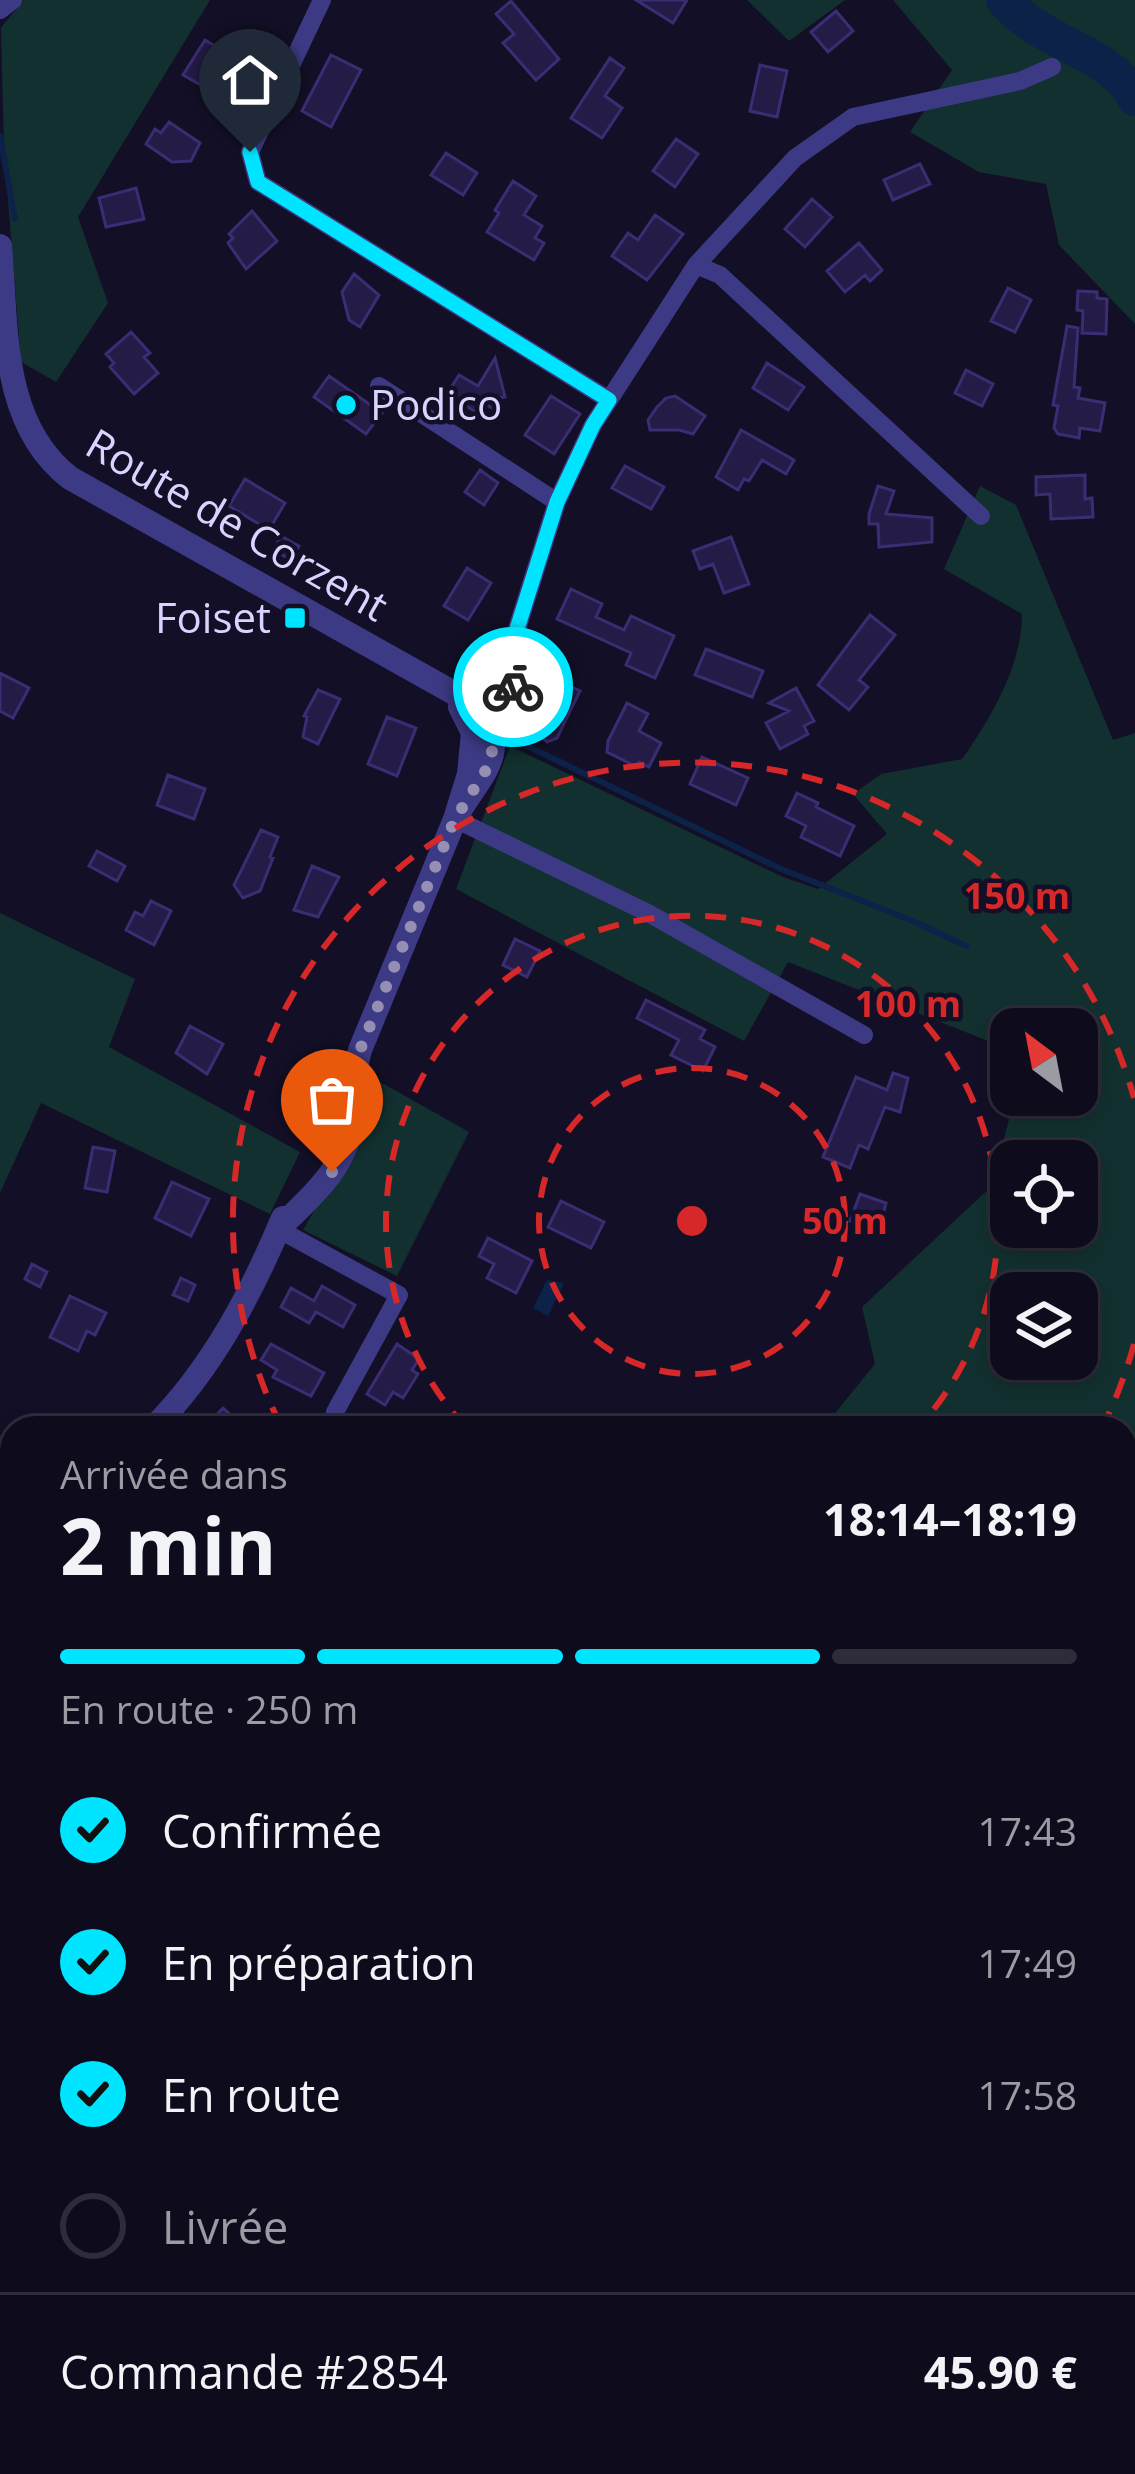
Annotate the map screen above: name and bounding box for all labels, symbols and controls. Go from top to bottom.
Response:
pin [199,29,301,152]
icon: home [217,47,283,113]
place label: Podico [370,375,502,432]
marker: Podico [333,392,359,418]
street label: Route de Corzent [76,414,399,633]
place label: Foiset [155,588,271,645]
marker: Foiset [282,605,308,631]
courier [453,627,573,747]
icon: bike [480,654,546,720]
text: 150 m [964,871,1070,920]
text: 100 m [855,979,961,1028]
north arrow [990,1008,1098,1116]
map controls [990,1008,1098,1380]
pin [281,1049,383,1172]
icon: bag [299,1067,365,1133]
button: locate [990,1140,1098,1248]
text: 50 m [802,1196,888,1245]
centre of rings [671,1200,713,1242]
button: layers [990,1272,1098,1380]
text: Arrivée dans [60,1447,288,1500]
text: 18:14–18:19 [823,1488,1077,1549]
text: 2 min [60,1492,277,1598]
text: En route · 250 m [60,1682,358,1735]
icon: check [60,1797,126,1863]
text: Confirmée [162,1800,382,1861]
text: 17:43 [978,1804,1077,1857]
icon: check [60,1929,126,1995]
text: En préparation [162,1932,475,1993]
text: 17:49 [978,1936,1077,1989]
icon: check [60,2061,126,2127]
text: En route [162,2064,341,2125]
text: 17:58 [978,2068,1077,2121]
text: Livrée [162,2196,288,2257]
text: Commande #2854 [60,2341,448,2402]
text: 45.90 € [924,2341,1077,2402]

